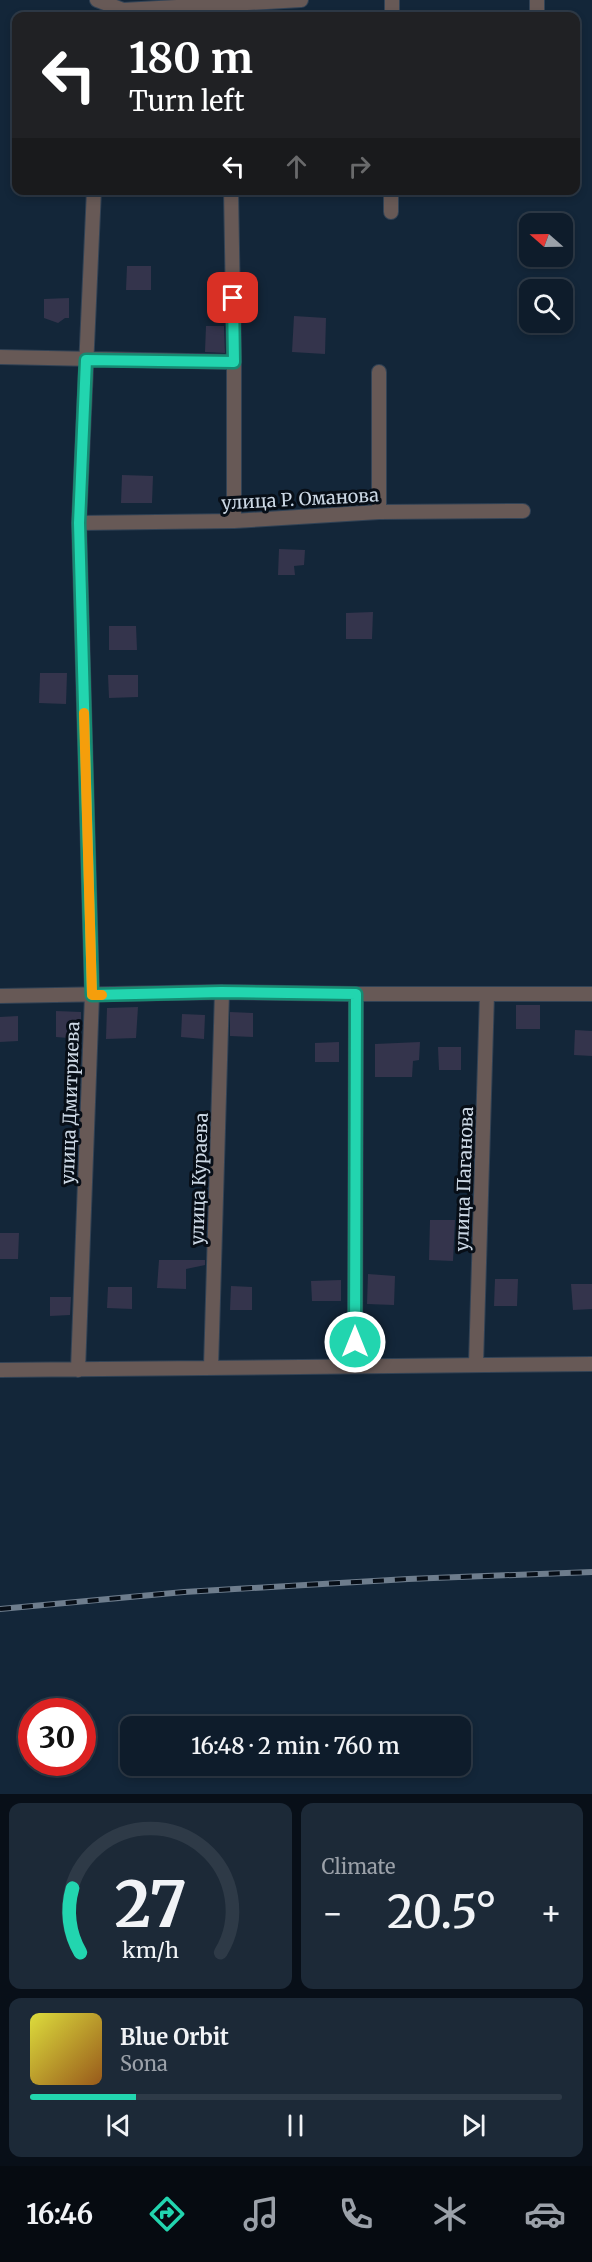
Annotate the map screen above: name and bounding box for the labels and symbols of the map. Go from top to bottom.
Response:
north arrow [519,213,573,267]
pin [207,272,258,323]
street label: улица Р. Оманова [221,483,380,515]
street label: улица Дмитриева [56,1021,84,1185]
street label: улица Паганова [450,1106,478,1252]
street label: улица Кураева [185,1112,213,1246]
position arrow [323,1310,387,1374]
speed limit sign: 30 [18,1698,96,1776]

